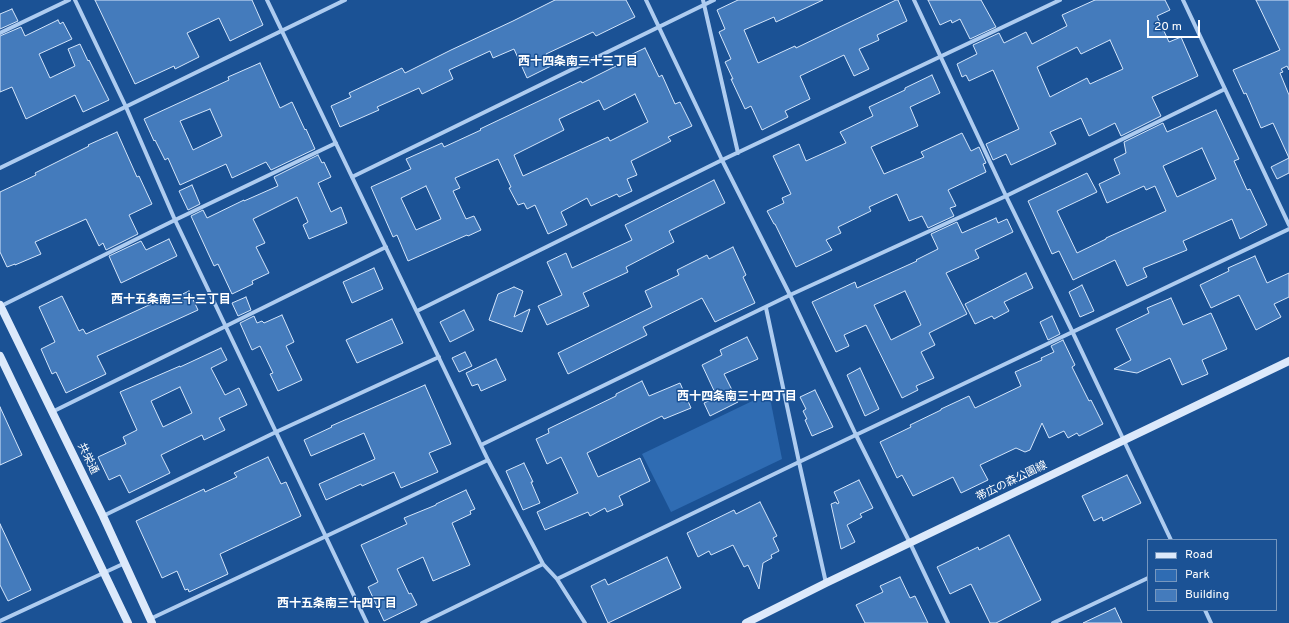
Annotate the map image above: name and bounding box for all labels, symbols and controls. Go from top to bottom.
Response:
scale bar [1149,12,1202,38]
text: 20 m [1154,19,1182,35]
district label: 西十四条南三十三丁目 [518,56,638,70]
district label: 西十五条南三十三丁目 [111,294,231,308]
district label: 西十四条南三十四丁目 [677,391,797,405]
street label: 共栄通 [74,441,100,477]
street label: 帯広の森公園線 [975,459,1049,505]
legend [1147,539,1277,611]
text: Road [1185,547,1213,563]
text: Park [1185,567,1210,583]
text: Building [1185,587,1229,603]
district label: 西十五条南三十四丁目 [277,598,397,612]

